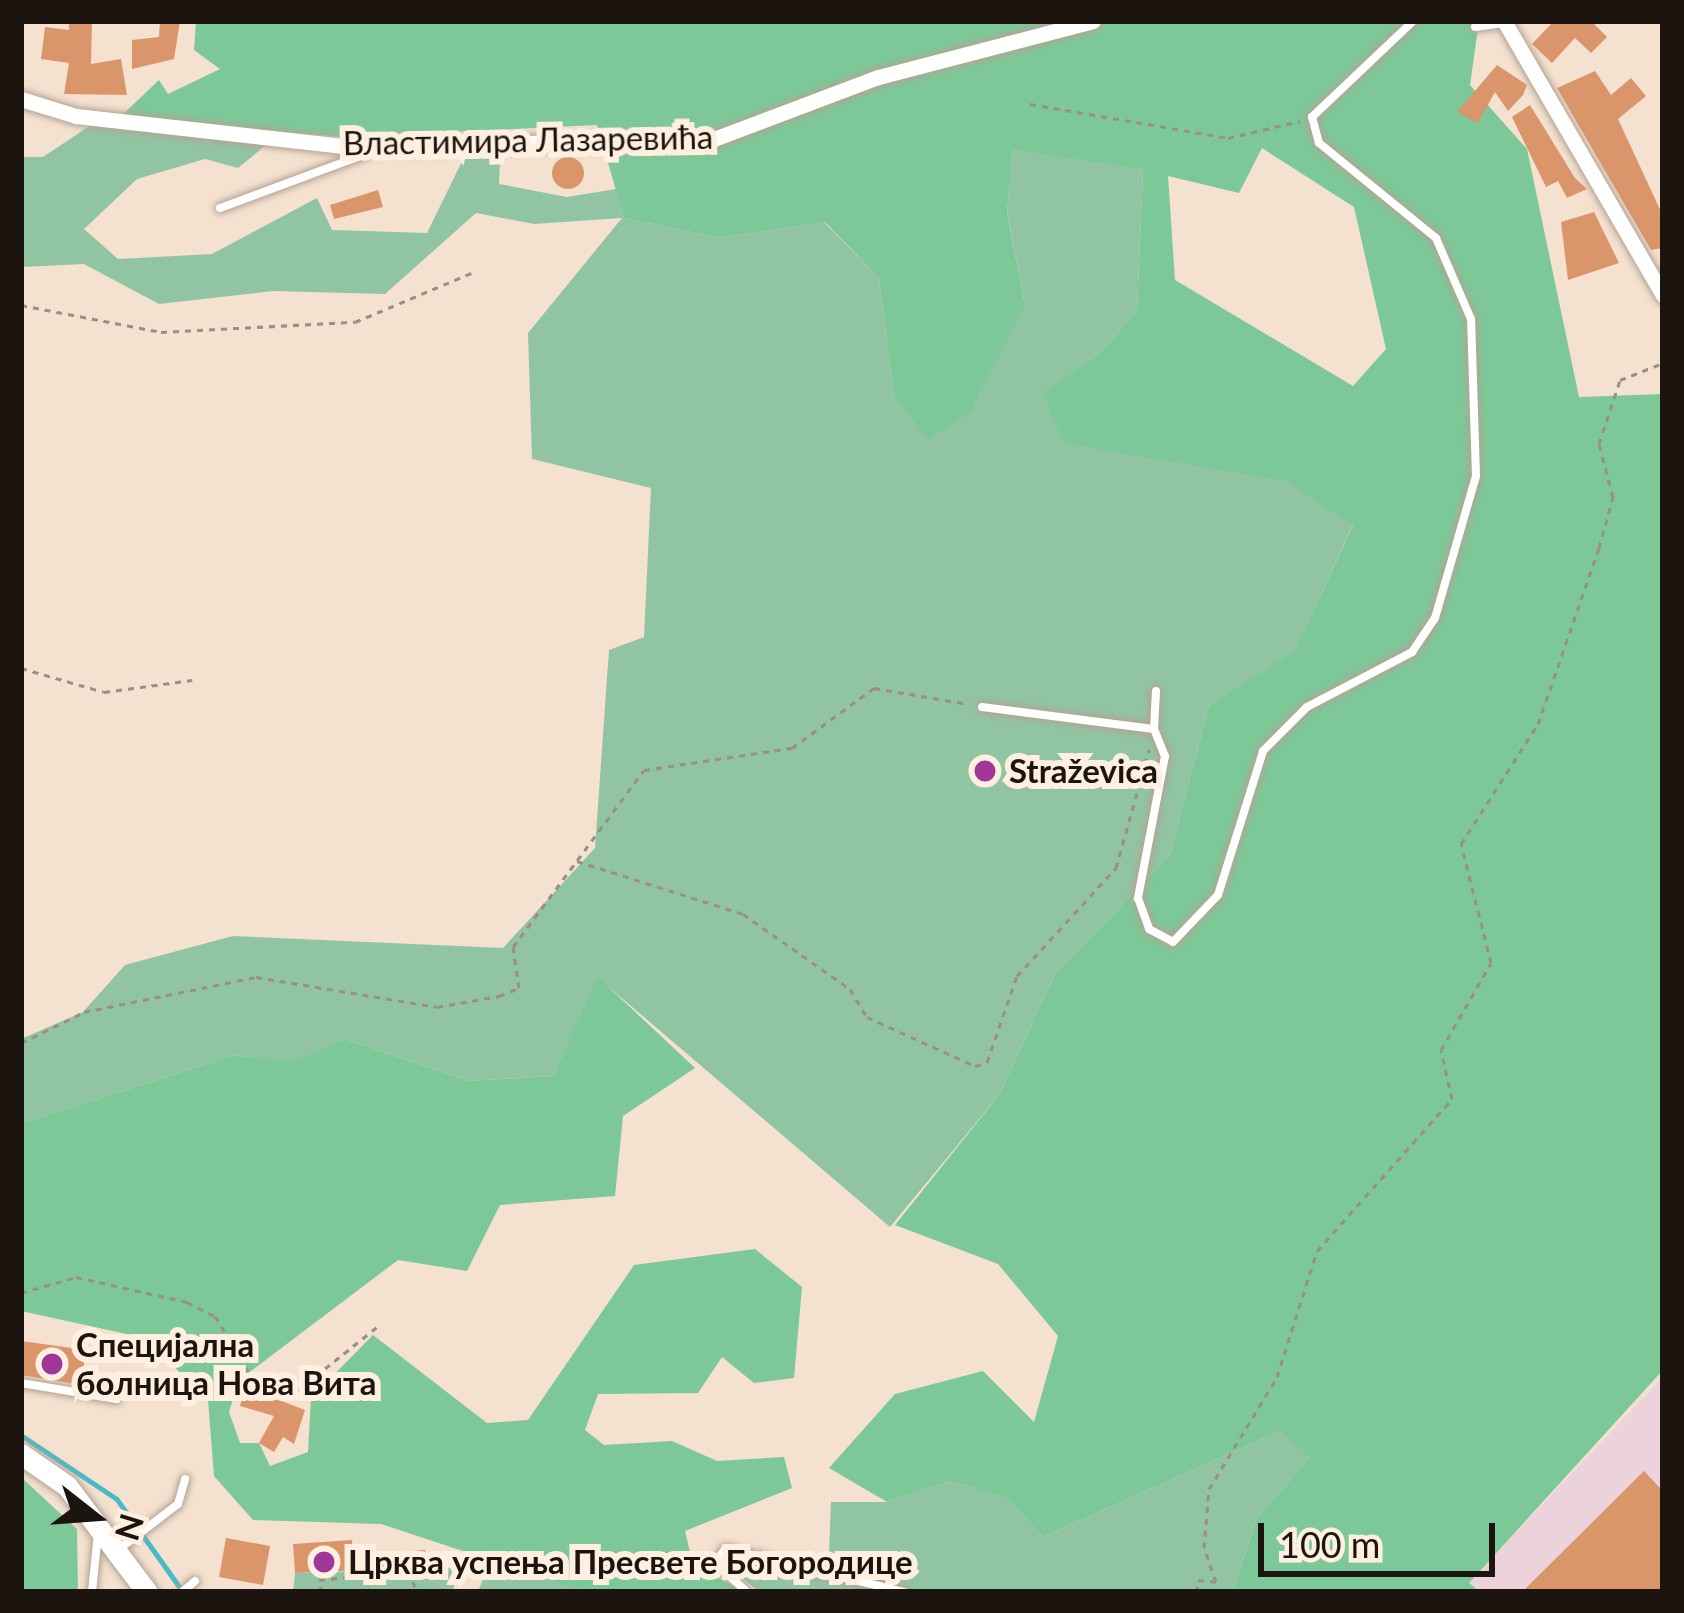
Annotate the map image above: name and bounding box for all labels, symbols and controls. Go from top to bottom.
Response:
street label: Властимира Лазаревића [342,117,714,163]
place label: Straževica [1009,751,1158,791]
marker: Straževica [972,758,998,784]
place label: Специјална болница Нова Вита [76,1325,376,1403]
marker: Специјална болница Нова Вита [39,1351,65,1377]
north arrow [36,1457,156,1577]
scale bar [1264,1499,1501,1573]
text: N [108,1510,153,1546]
text: 100 m [1279,1522,1380,1566]
place label: Црква успења Пресвете Богородице [348,1542,913,1582]
marker: Црква успења Пресвете Богородице [311,1549,337,1575]

